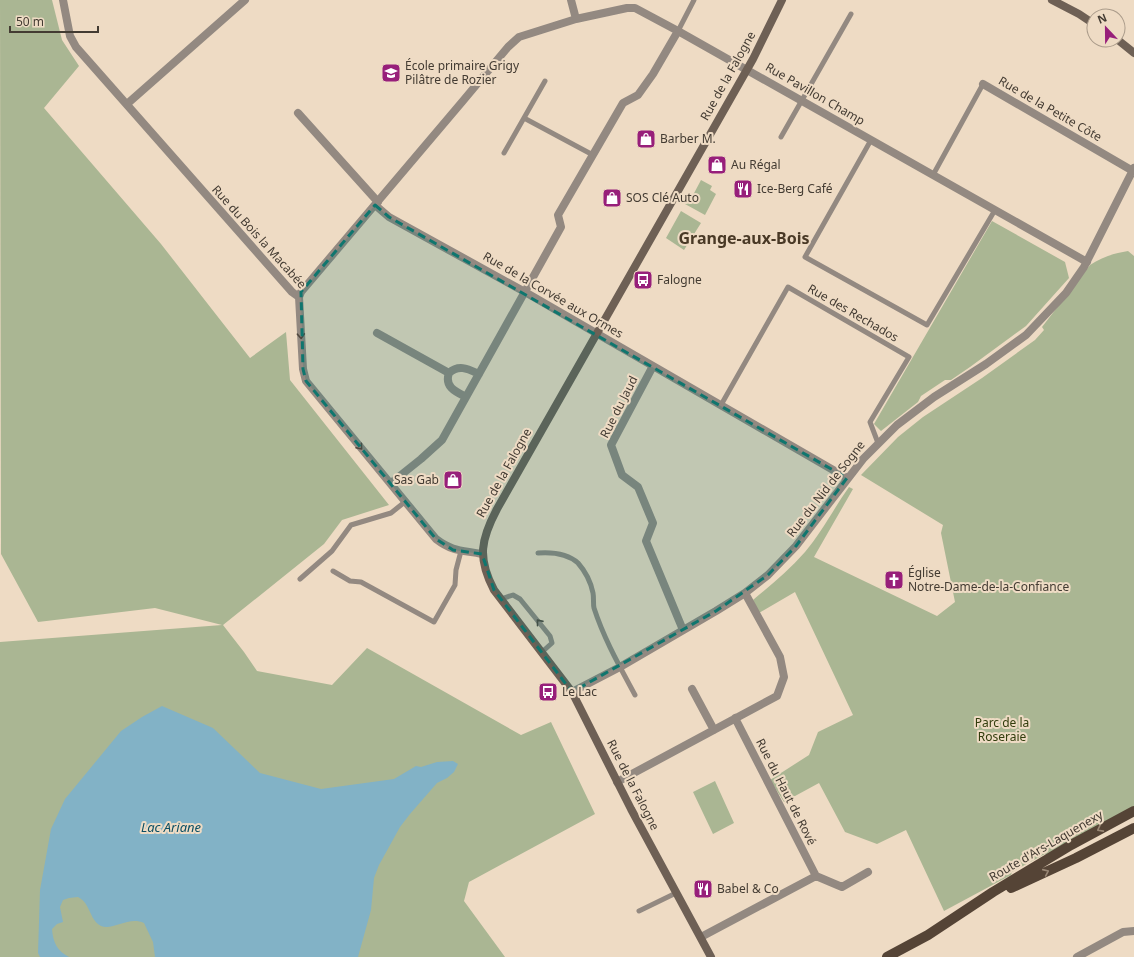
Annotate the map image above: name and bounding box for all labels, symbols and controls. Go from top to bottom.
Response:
scale bar [10,8,98,34]
north arrow [1086,8,1126,48]
text: N [1095,10,1109,27]
text: 50 m [16,13,44,30]
street label: Rue de la Falogne [696,28,759,124]
place label: École primaire Grigy Pilâtre de Rozier [405,57,520,88]
street label: Rue Pavillon Champ [762,58,868,129]
school or university icon: École primaire Grigy Pilâtre de Rozier [380,62,402,84]
street label: Rue de la Petite Côte [996,72,1105,145]
shop icon: Barber M. [635,128,657,150]
place label: Barber M. [660,130,716,147]
shop icon: Au Régal [706,154,728,176]
place label: Au Régal [731,156,781,173]
restaurant icon: Ice-Berg Café [732,178,754,200]
place label: Ice-Berg Café [757,180,833,197]
street label: Rue du Bois la Macabée [208,181,311,292]
shop icon: SOS Clé Auto [601,187,623,209]
place label: SOS Clé Auto [626,189,699,206]
district label: Grange-aux-Bois [679,227,810,249]
street label: Rue de la Corvée aux Ormes [480,247,627,342]
bus stop icon: Falogne [632,269,654,291]
place label: Falogne [657,271,702,288]
street label: Rue des Rechados [805,280,902,346]
one-way arrow [296,333,305,339]
street label: Rue du Jaud [596,373,641,441]
street label: Rue de la Falogne [472,425,535,521]
street label: Rue du Nid de Sogne [783,437,869,540]
one-way arrow [355,442,362,449]
shop icon: Sas Gab [442,469,464,491]
place label: Sas Gab [394,471,439,488]
place label: Église Notre-Dame-de-la-Confiance [908,564,1070,595]
church icon: Église Notre-Dame-de-la-Confiance [883,569,905,591]
one-way arrow [536,619,543,627]
bus stop icon: Le Lac [537,681,559,703]
place label: Le Lac [562,683,597,700]
park label: Parc de la Roseraie [975,714,1029,745]
street label: Rue du Haut de Rové [752,735,821,848]
street label: Rue de la Falogne [603,736,664,833]
street label: Route d'Ars-Laquenexy [986,806,1107,885]
water label: Lac Ariane [141,818,202,836]
one-way arrow [1096,825,1104,832]
one-way arrow [1042,869,1050,877]
restaurant icon: Babel & Co [692,878,714,900]
place label: Babel & Co [717,880,779,897]

